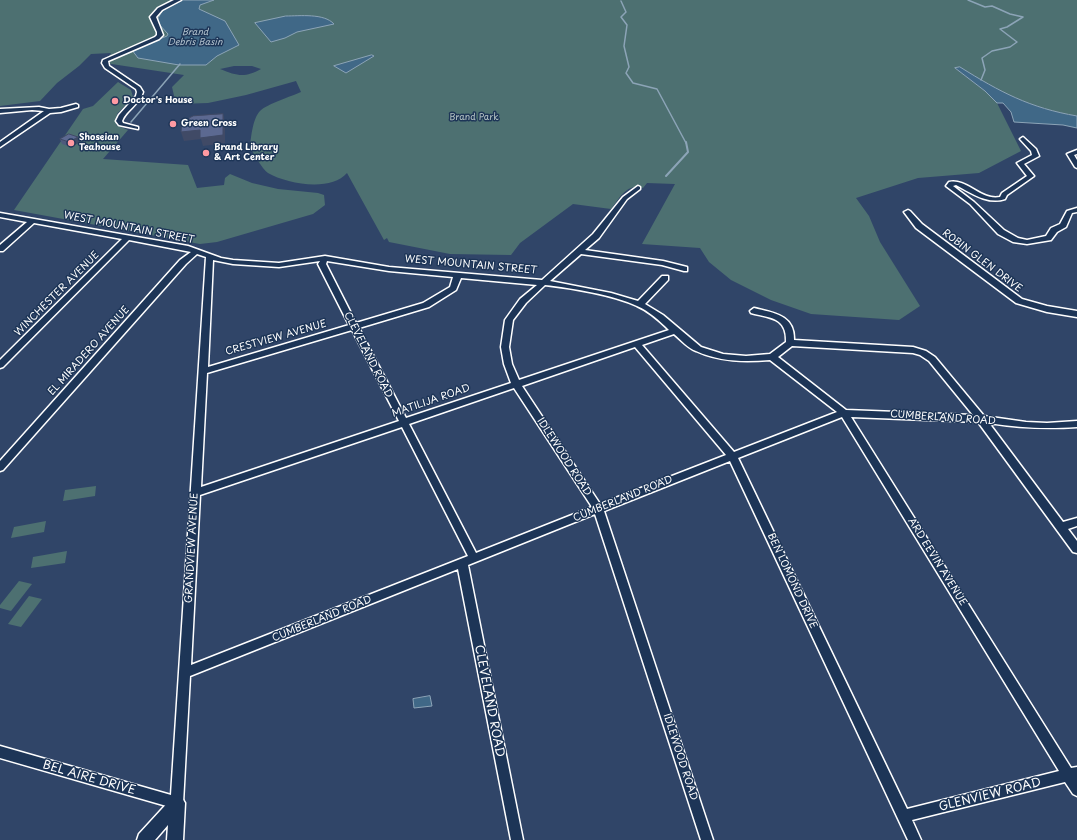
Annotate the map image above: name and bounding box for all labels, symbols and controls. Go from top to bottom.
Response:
water label: Brand Debris Basin [168,28,222,49]
marker: Doctor's House [110,96,120,106]
place label: Doctor's House [123,96,192,106]
park label: Brand Park [449,113,499,123]
marker: Green Cross [168,119,178,129]
place label: Green Cross [181,119,237,129]
place label: Shoseian Teahouse [79,133,121,154]
marker: Shoseian Teahouse [66,138,76,148]
place label: Brand Library & Art Center [214,143,278,164]
marker: Brand Library & Art Center [201,148,211,158]
street label: WEST MOUNTAIN STREET [63,209,195,247]
street label: ROBIN GLEN DRIVE [940,227,1024,295]
street label: WINCHESTER AVENUE [12,249,102,339]
street label: WEST MOUNTAIN STREET [404,253,538,277]
street label: EL MIRADERO AVENUE [46,304,132,398]
street label: CLEVELAND ROAD [341,310,395,400]
street label: CRESTVIEW AVENUE [224,318,328,358]
street label: MATILIJA ROAD [390,382,472,420]
street label: CUMBERLAND ROAD [890,408,996,428]
street label: IDLEWOOD ROAD [534,416,594,498]
street label: CUMBERLAND ROAD [572,474,674,524]
street label: GRANDVIEW AVENUE [183,493,201,603]
street label: ARD EEVIN AVENUE [905,516,969,608]
street label: BEN LOMOND DRIVE [765,531,819,631]
street label: CUMBERLAND ROAD [271,594,373,644]
street label: CLEVELAND ROAD [471,644,507,758]
street label: IDLEWOOD ROAD [660,712,700,802]
street label: BEL AIRE DRIVE [41,758,137,798]
street label: GLENVIEW ROAD [937,775,1043,815]

